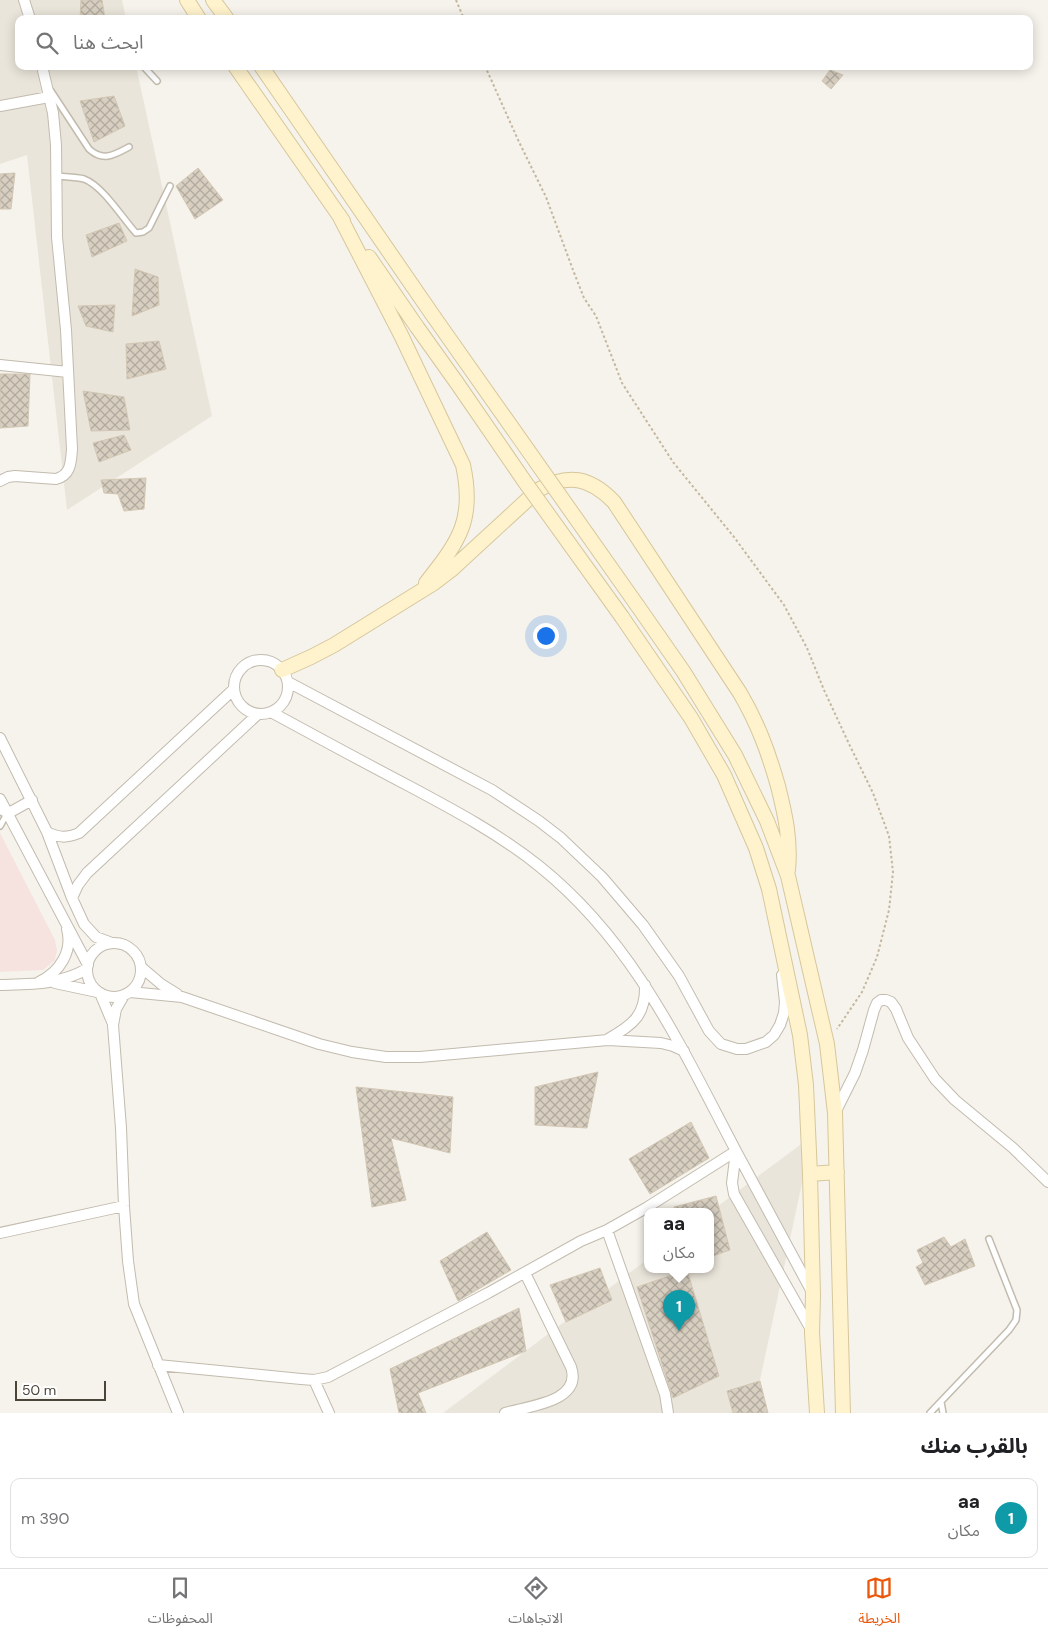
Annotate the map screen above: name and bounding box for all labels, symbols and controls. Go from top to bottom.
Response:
search box [15,15,1033,70]
icon: search [33,29,61,57]
text: ابحث هنا [73,30,144,55]
your location [533,623,559,649]
popup [644,1208,714,1273]
text: aa [663,1211,685,1236]
text: مكان [663,1242,695,1263]
pin: 1 [663,1290,695,1331]
scale bar [15,1378,106,1401]
text: 50 m [22,1381,56,1399]
text: بالقرب منك [921,1432,1028,1460]
text: aa [958,1489,980,1514]
text: 390 m [21,1508,70,1529]
text: 1 [1008,1508,1014,1529]
text: مكان [948,1520,980,1541]
tab: المحفوظات [148,1574,213,1633]
tab: الاتجاهات [508,1574,563,1633]
tab: الخريطة [858,1574,900,1633]

